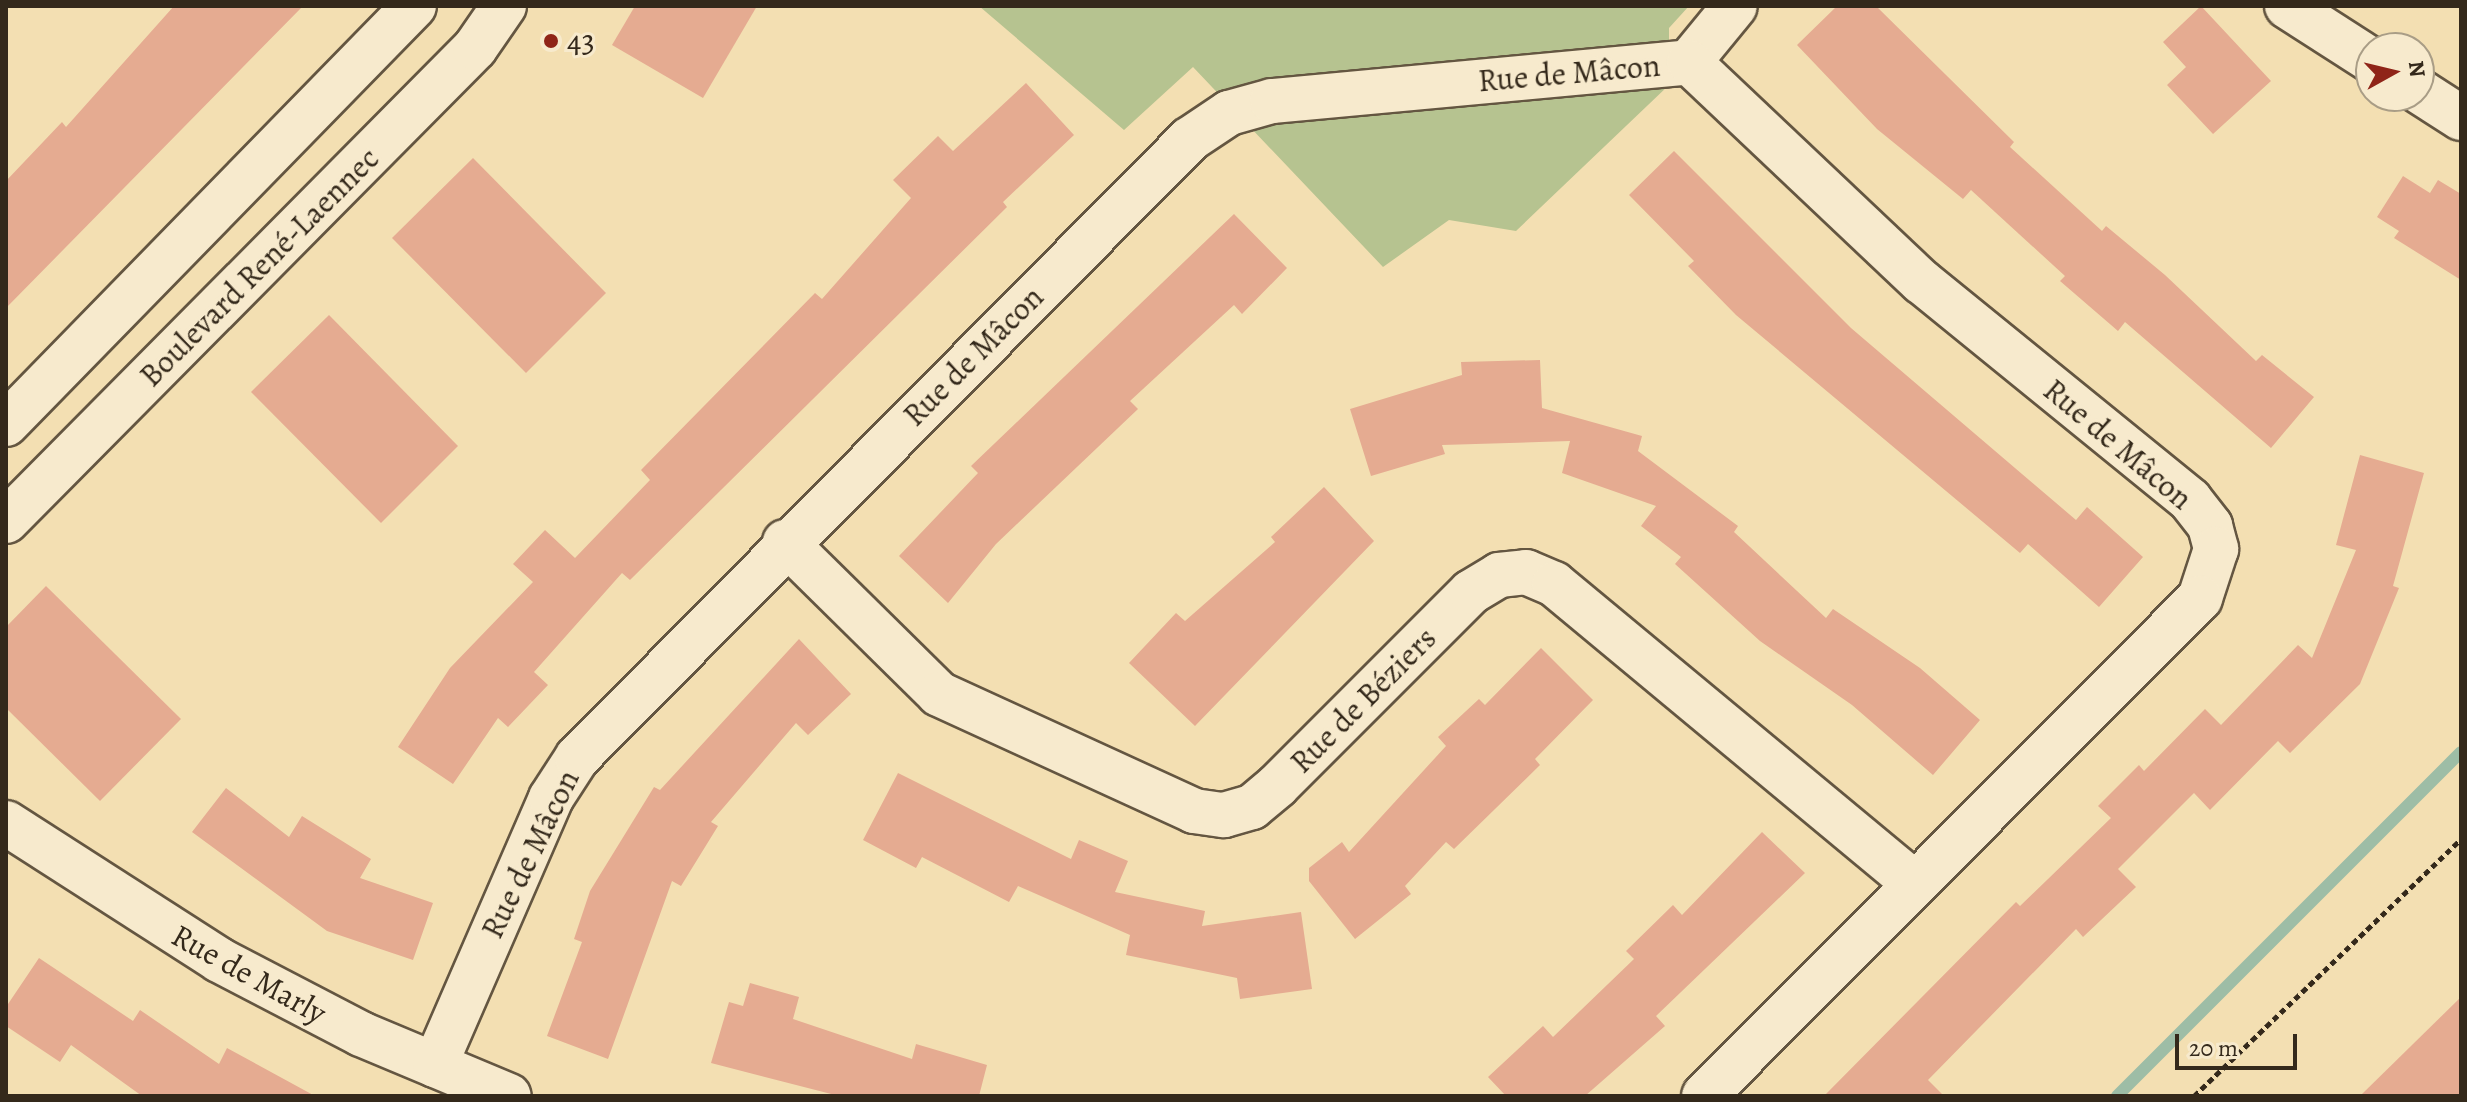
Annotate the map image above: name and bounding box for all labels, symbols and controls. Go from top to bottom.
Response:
place label: 43 [567,22,595,60]
marker: 43 [542,32,560,50]
north arrow [2355,32,2435,112]
street label: Rue de Mâcon [1476,46,1662,100]
text: N [2401,59,2433,79]
street label: Boulevard René-Laennec [131,139,387,395]
street label: Rue de Mâcon [895,278,1051,434]
street label: Rue de Mâcon [2036,371,2200,517]
street label: Rue de Béziers [1282,619,1444,781]
street label: Rue de Mâcon [473,763,587,945]
street label: Rue de Marly [165,916,333,1032]
scale bar [2179,1018,2301,1068]
text: 20 m [2189,1032,2238,1064]

